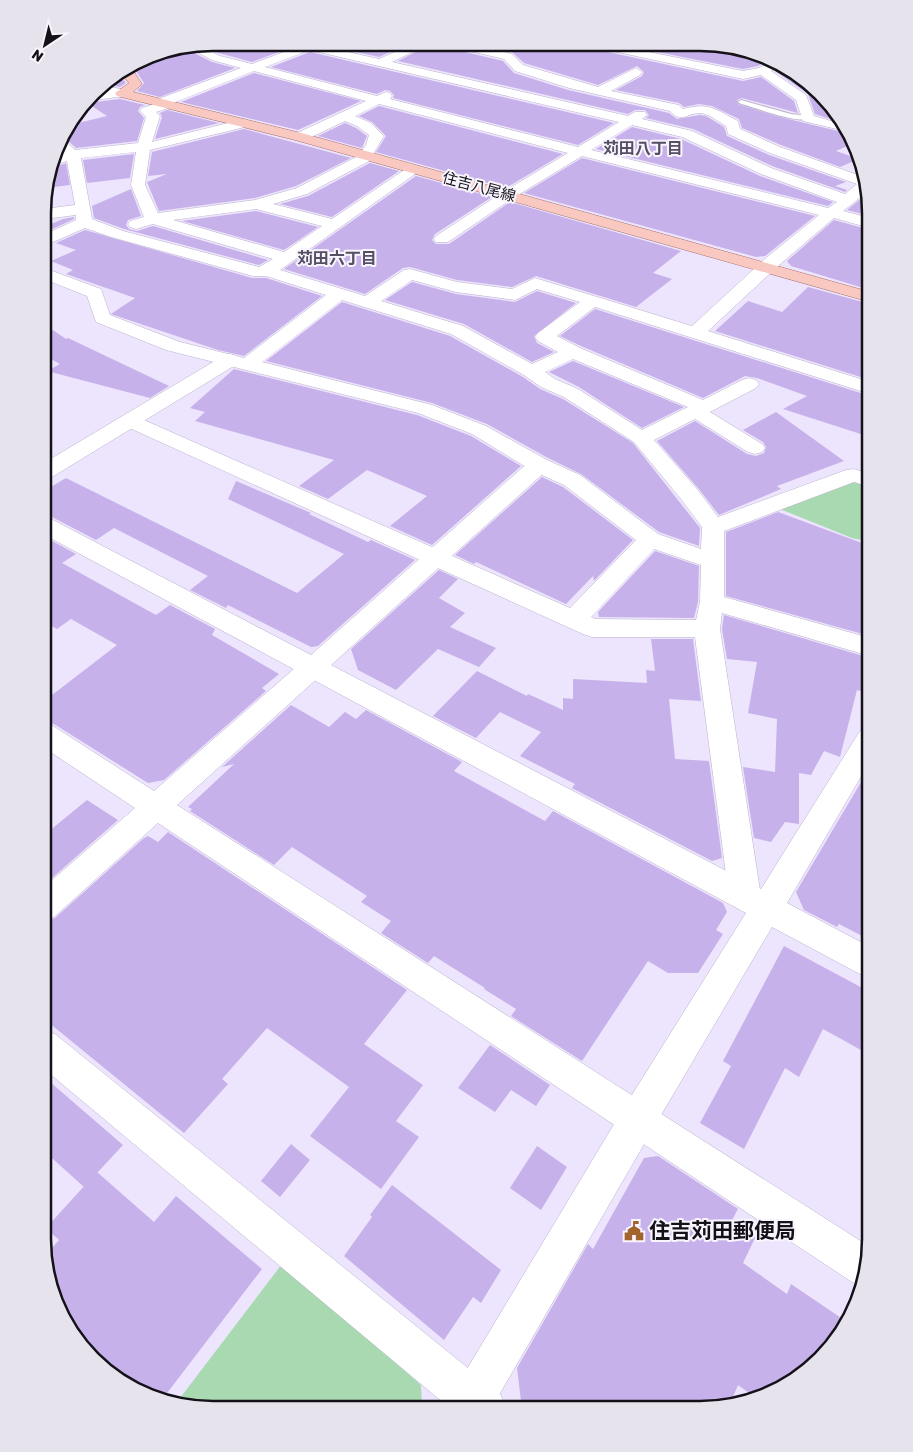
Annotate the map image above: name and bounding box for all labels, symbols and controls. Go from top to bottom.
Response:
north arrow [20,20,70,70]
text: N [29,45,47,65]
district label: 苅田八丁目 [603,139,683,158]
street label: 住吉八尾線 [440,169,518,205]
district label: 苅田六丁目 [297,249,377,268]
place label: 住吉苅田郵便局 [649,1218,796,1243]
public building icon: 住吉苅田郵便局 [623,1220,645,1242]

